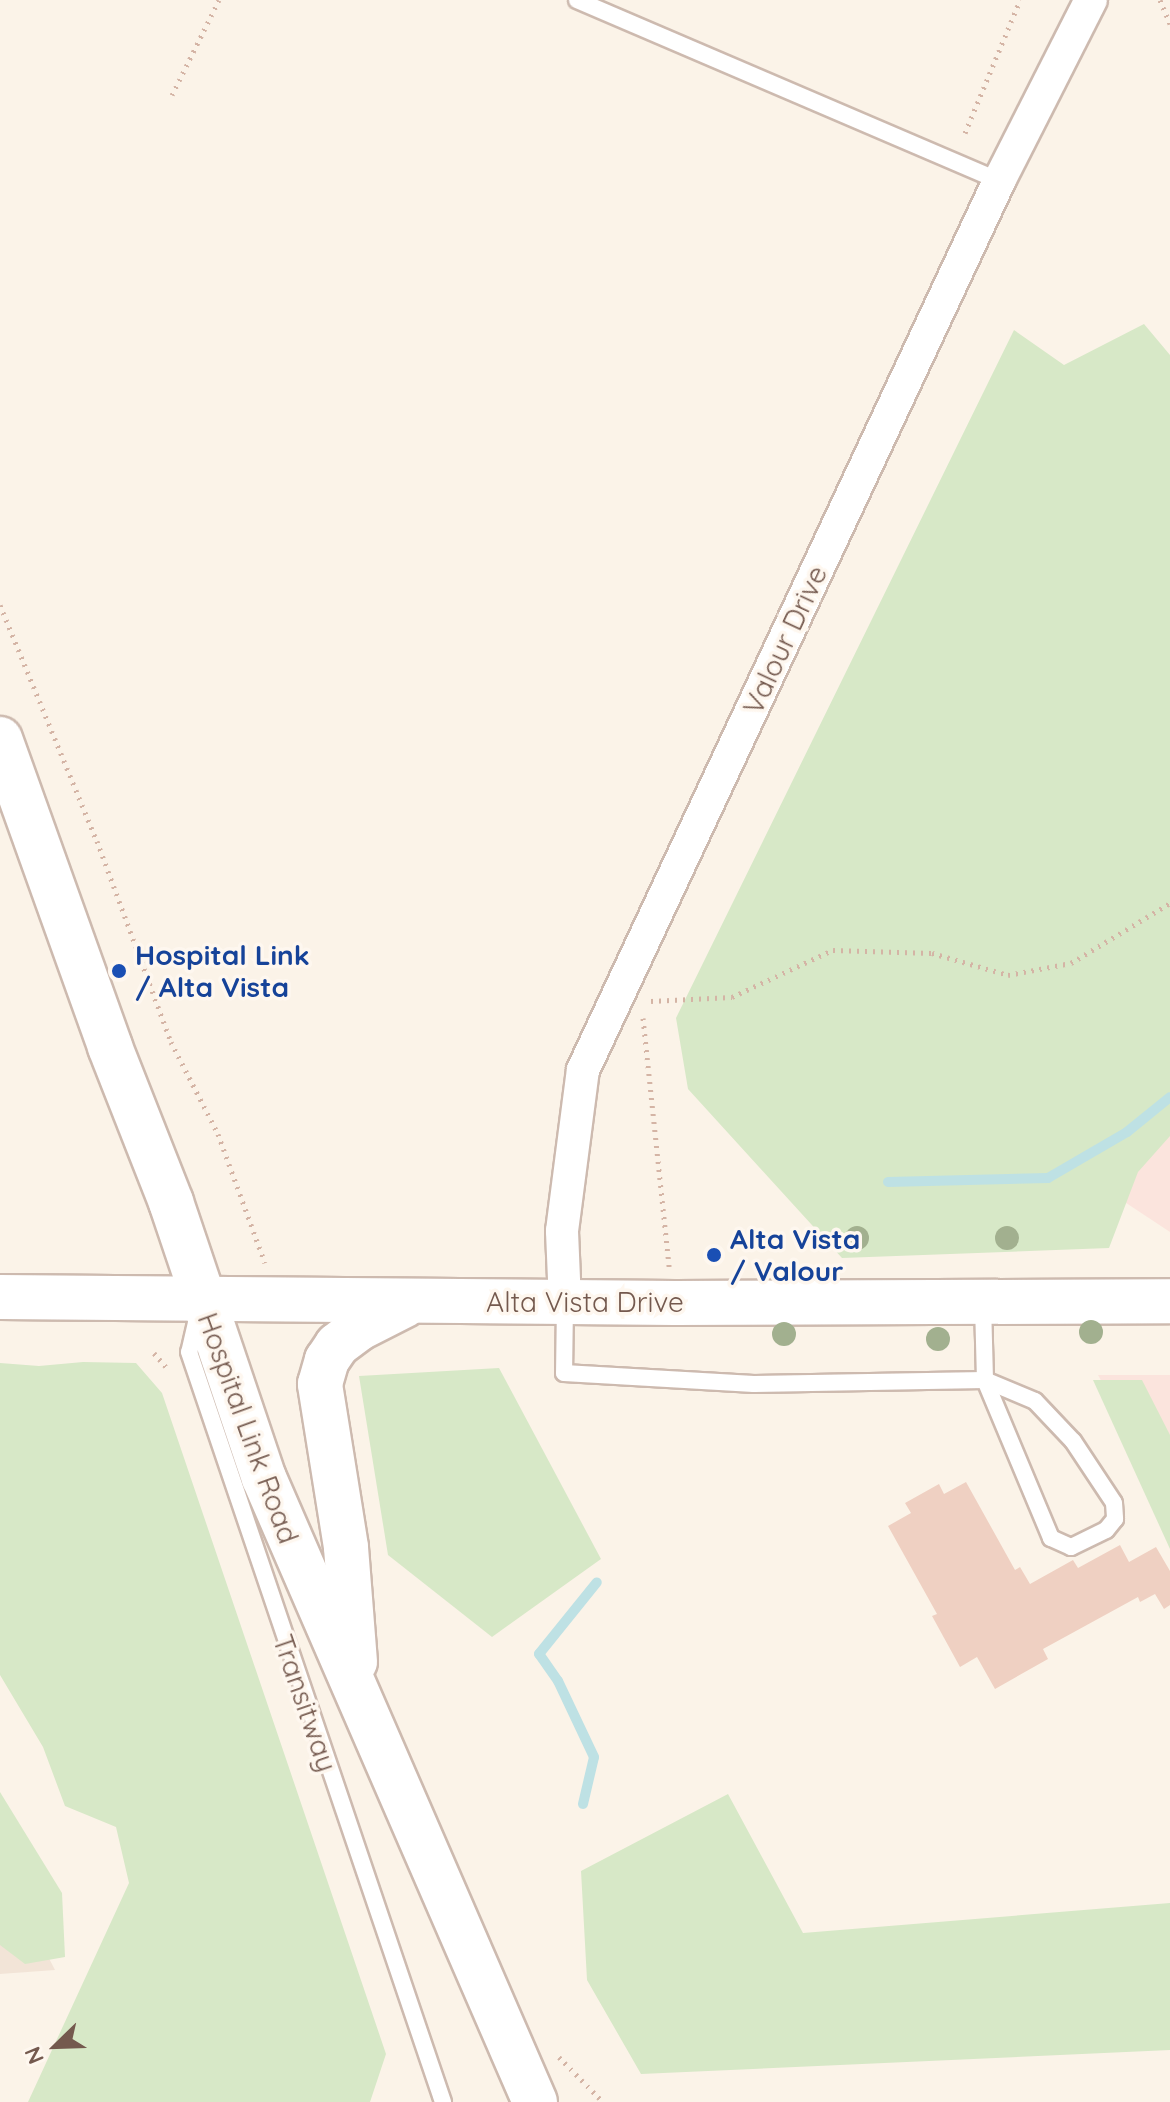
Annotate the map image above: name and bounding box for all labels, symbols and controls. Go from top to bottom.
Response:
street label: Valour Drive [736,560,834,720]
place label: Hospital Link / Alta Vista [135,938,310,1004]
marker: Hospital Link / Alta Vista [110,962,128,980]
place label: Alta Vista / Valour [730,1222,860,1288]
marker: Alta Vista / Valour [705,1246,723,1264]
street label: Alta Vista Drive [486,1285,684,1319]
street label: Hospital Link Road [191,1308,305,1548]
street label: Transitway [266,1630,344,1776]
north arrow [16,2006,96,2086]
text: N [18,2042,50,2068]

